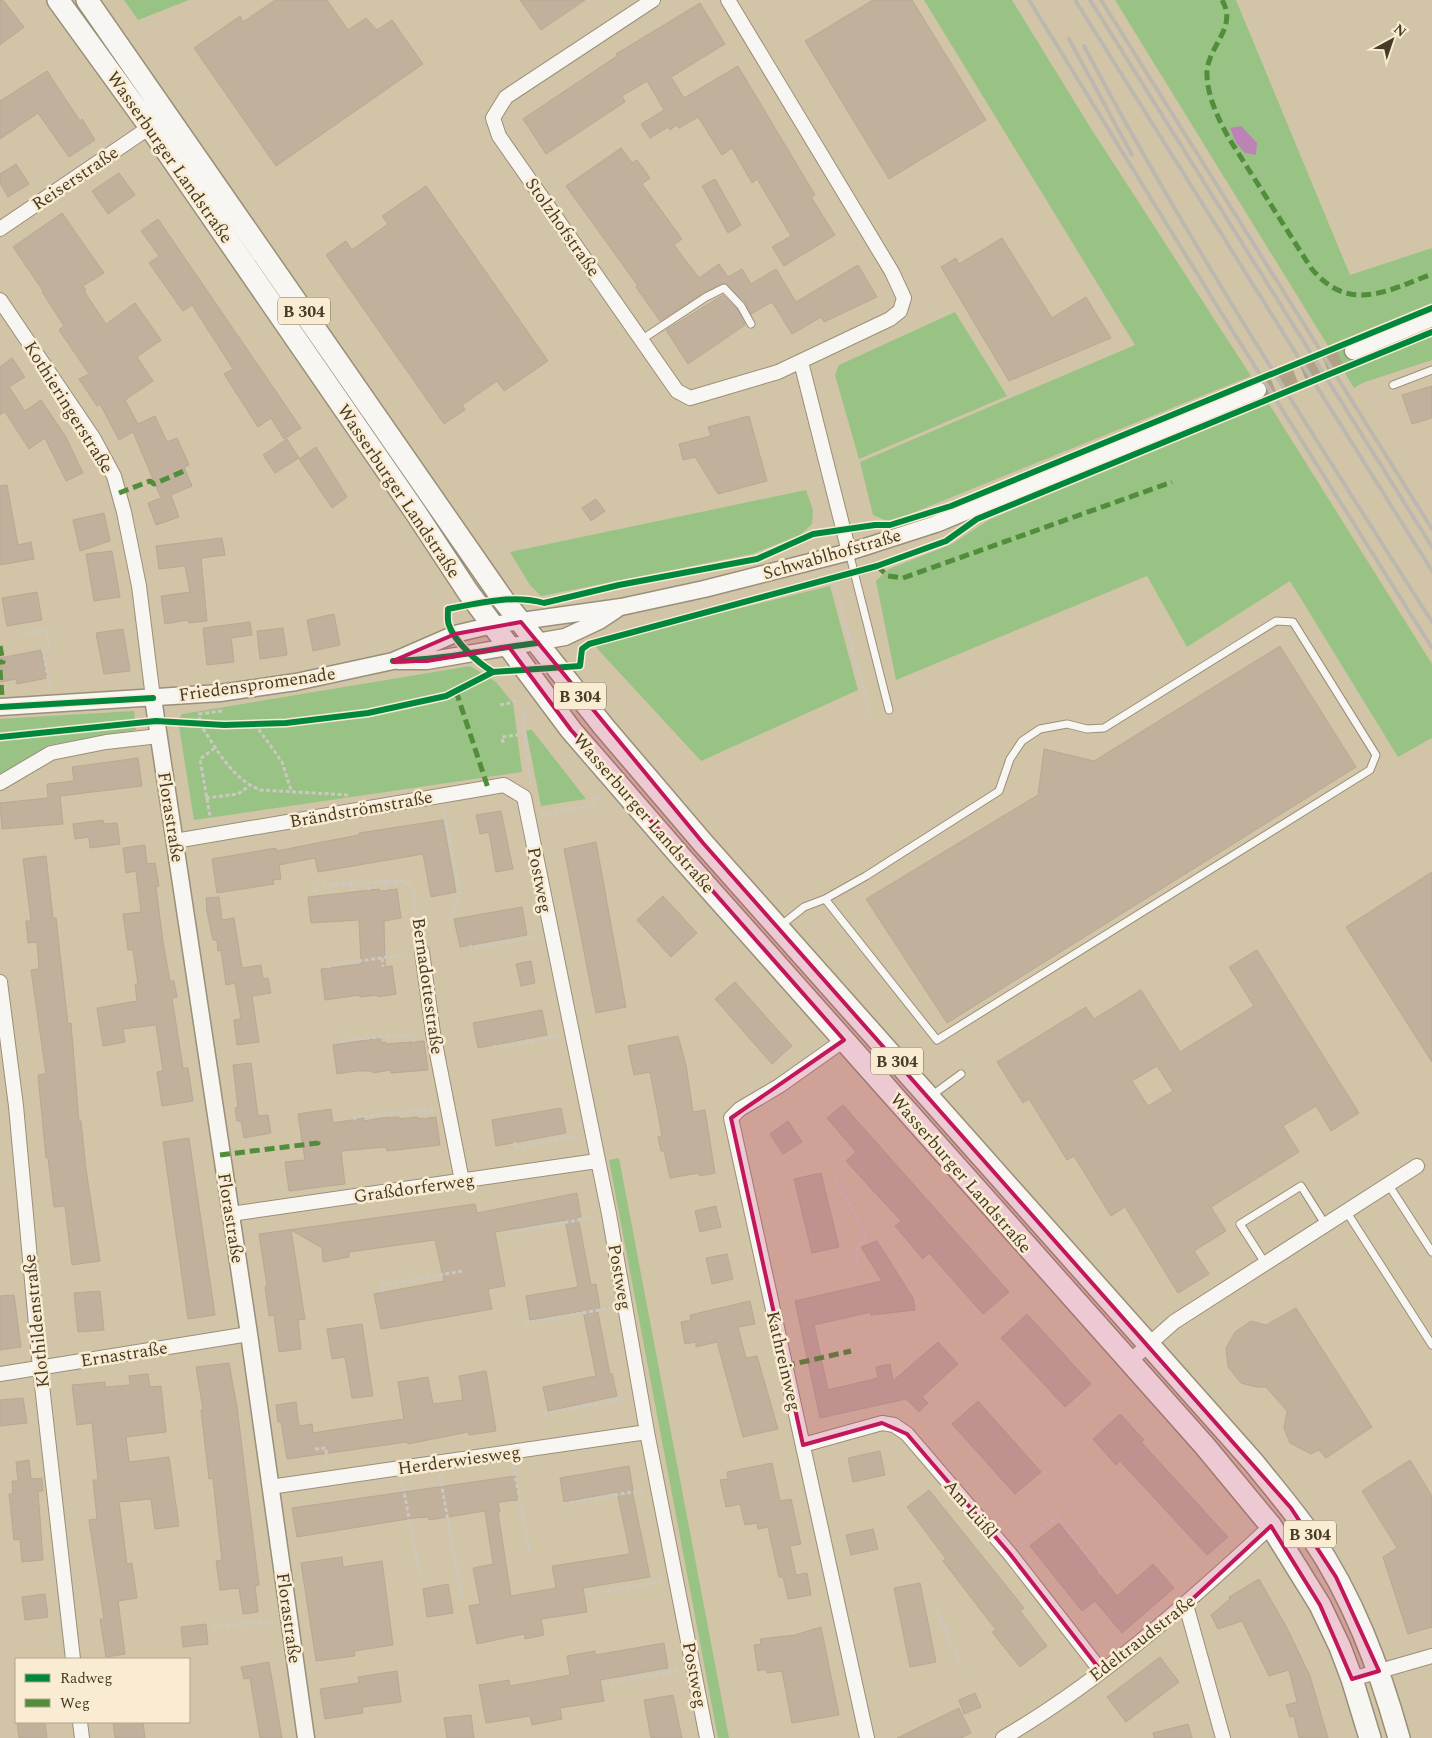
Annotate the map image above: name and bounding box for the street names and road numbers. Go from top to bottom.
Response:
street label: Wasserburger Landstraße [100,65,240,249]
street label: Reiserstraße [26,139,124,217]
street label: Stolzhofstraße [518,172,607,282]
road number: B 304 [278,298,330,324]
street label: Kothieringerstraße [17,336,120,479]
street label: Wasserburger Landstraße [330,399,467,584]
street label: Schwablhofstraße [760,522,904,587]
street label: Friedenspromenade [177,660,337,709]
road number: B 304 [554,682,606,709]
street label: Wasserburger Landstraße [566,727,721,900]
street label: Florastraße [150,770,191,864]
street label: Brändströmstraße [287,784,435,835]
street label: Postweg [520,845,559,916]
street label: Bernadottestraße [405,916,450,1056]
road number: B 304 [871,1048,923,1074]
street label: Wasserburger Landstraße [883,1087,1038,1260]
street label: Graßdorferweg [352,1167,476,1210]
street label: Florastraße [210,1171,251,1265]
street label: Postweg [600,1242,639,1312]
street label: Klothildenstraße [16,1253,57,1389]
street label: Kathreinweg [759,1308,808,1414]
street label: Ernastraße [79,1334,170,1375]
street label: Herderwiesweg [396,1438,522,1483]
street label: Am Lüßl [937,1474,1004,1545]
road number: B 304 [1284,1520,1336,1548]
street label: Florastraße [269,1571,308,1665]
street label: Edeltraudstraße [1083,1588,1201,1689]
street label: Postweg [675,1640,714,1711]

